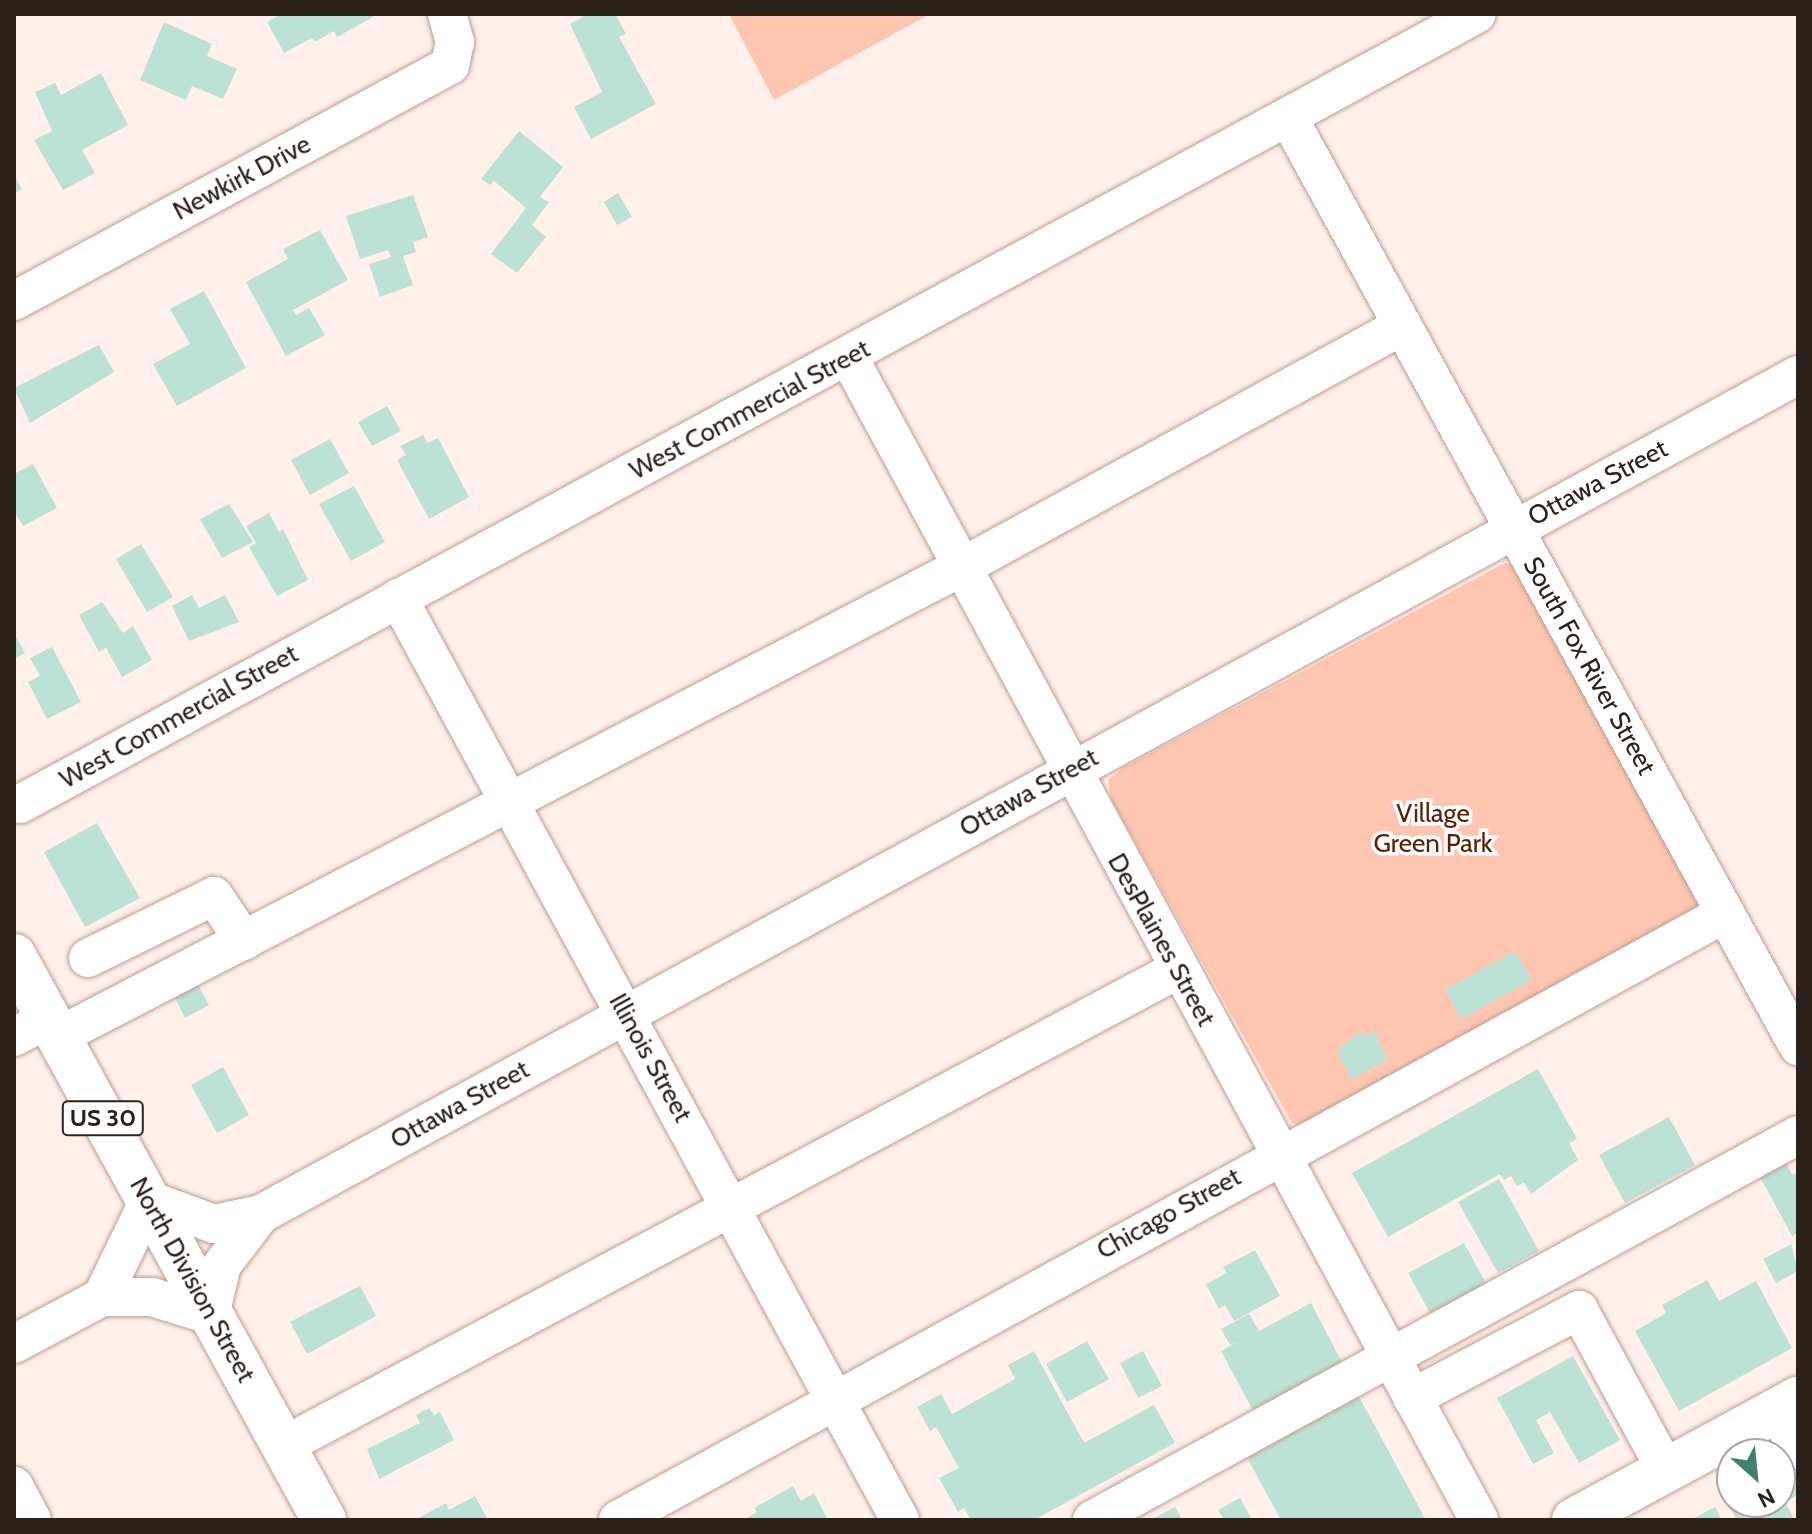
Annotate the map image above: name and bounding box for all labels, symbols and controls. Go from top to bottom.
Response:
street label: Newkirk Drive [168,129,316,227]
street label: West Commercial Street [625,333,875,487]
street label: Ottawa Street [1523,433,1673,533]
street label: South Fox River Street [1516,552,1662,780]
street label: West Commercial Street [54,638,304,796]
street label: Ottawa Street [954,742,1104,844]
park label: Village Green Park [1373,798,1493,860]
street label: DesPlaines Street [1101,848,1221,1032]
street label: Illinois Street [602,988,698,1128]
street label: Ottawa Street [385,1054,535,1156]
road number: US 30 [61,1098,145,1138]
street label: Chicago Street [1092,1162,1246,1266]
street label: North Division Street [123,1172,261,1388]
north arrow [1716,1438,1796,1518]
text: N [1753,1482,1779,1514]

